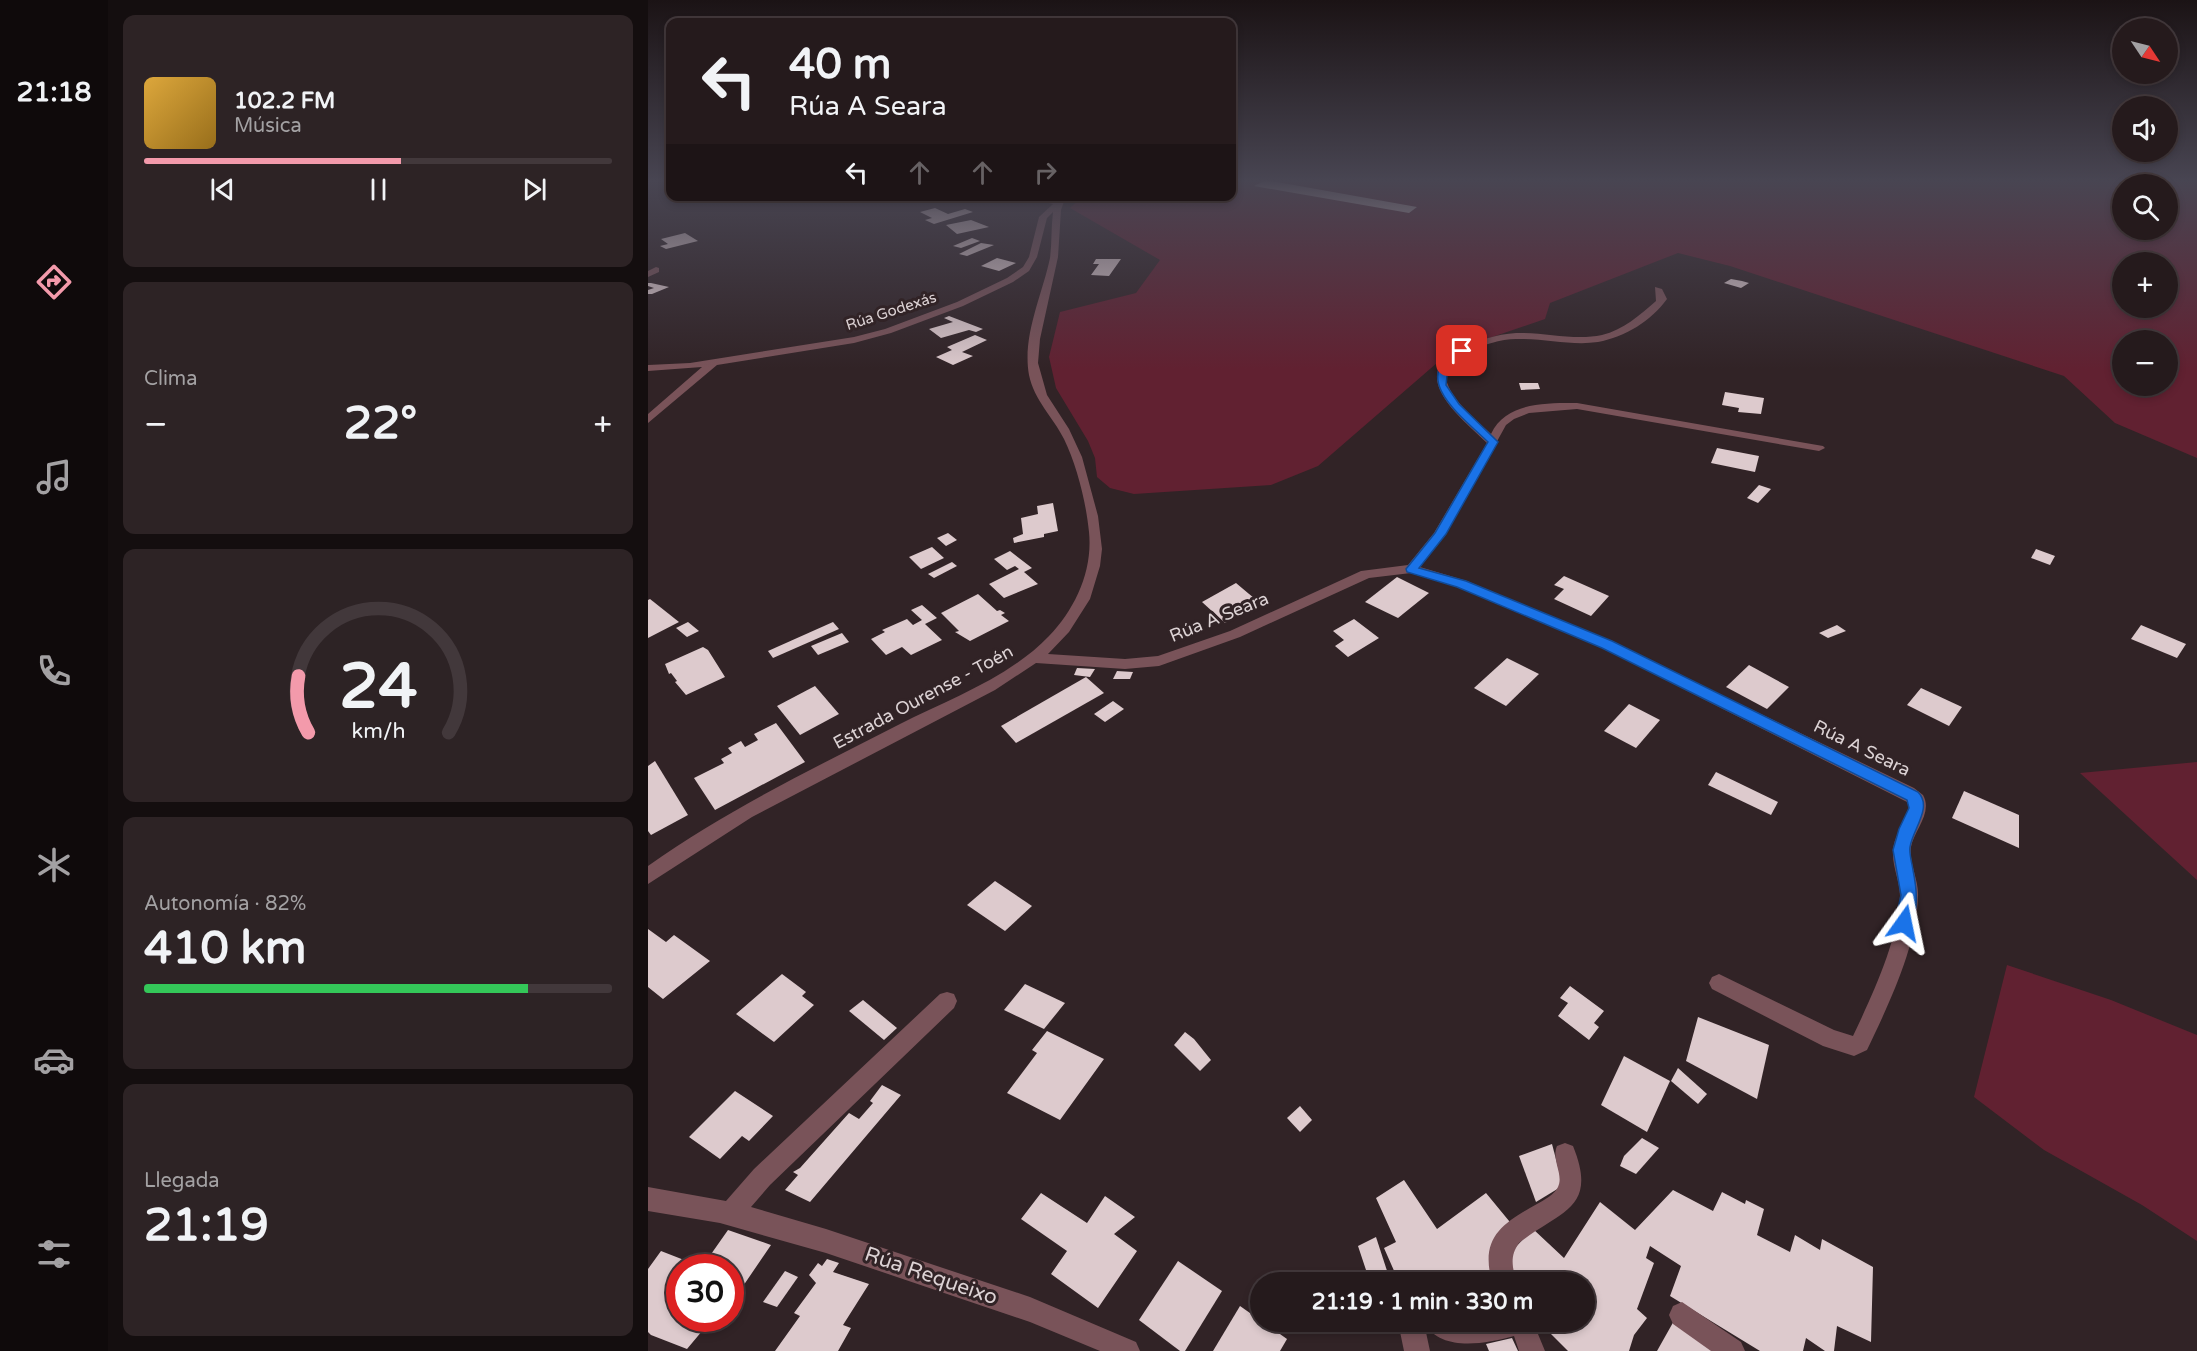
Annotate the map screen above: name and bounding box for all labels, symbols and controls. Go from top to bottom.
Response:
north arrow [2112,18,2178,84]
map controls [2112,18,2178,396]
text: 40 m [789,39,891,90]
icon: left [690,42,768,120]
text: 21:18 [17,76,91,109]
text: 102.2 FM [234,88,335,114]
text: Rúa A Seara [789,90,947,123]
button: sound [2112,96,2178,162]
text: Música [234,114,302,138]
icon: left [840,156,873,189]
icon: ahead [903,156,936,189]
icon: ahead [966,156,999,189]
icon: right [1029,156,1062,189]
icon: previous [206,173,239,206]
icon: pause [362,173,395,206]
icon: next [518,173,551,206]
button: search [2112,174,2178,240]
button: + [2112,252,2178,318]
icon: directions [33,261,75,303]
street label: Rúa Godexás [843,288,939,334]
pin [1436,325,1487,376]
button: − [2112,330,2178,396]
icon: arrive [1445,334,1478,367]
text: Clima [144,367,197,391]
text: 22° [344,397,417,451]
text: − [144,405,168,444]
text: + [593,405,612,444]
icon: music [33,456,75,498]
street label: Rúa A Seara [1166,587,1272,647]
street label: Estrada Ourense - Toén [829,640,1017,754]
icon: phone [33,650,75,692]
text: 24 [339,650,417,725]
street label: Rúa A Seara [1810,715,1914,781]
text: km/h [351,718,405,744]
icon: climate [33,844,75,886]
position arrow [1872,891,1936,955]
text: Autonomía · 82% [144,892,306,916]
text: 410 km [144,922,306,976]
icon: car [33,1039,75,1081]
text: Llegada [144,1169,220,1193]
text: 21:19 [144,1199,269,1253]
icon: filters [33,1233,75,1275]
street label: Rúa Requeixo [861,1242,1001,1310]
speed limit sign: 30 [666,1254,744,1332]
text: 21:19 · 1 min · 330 m [1312,1289,1533,1315]

